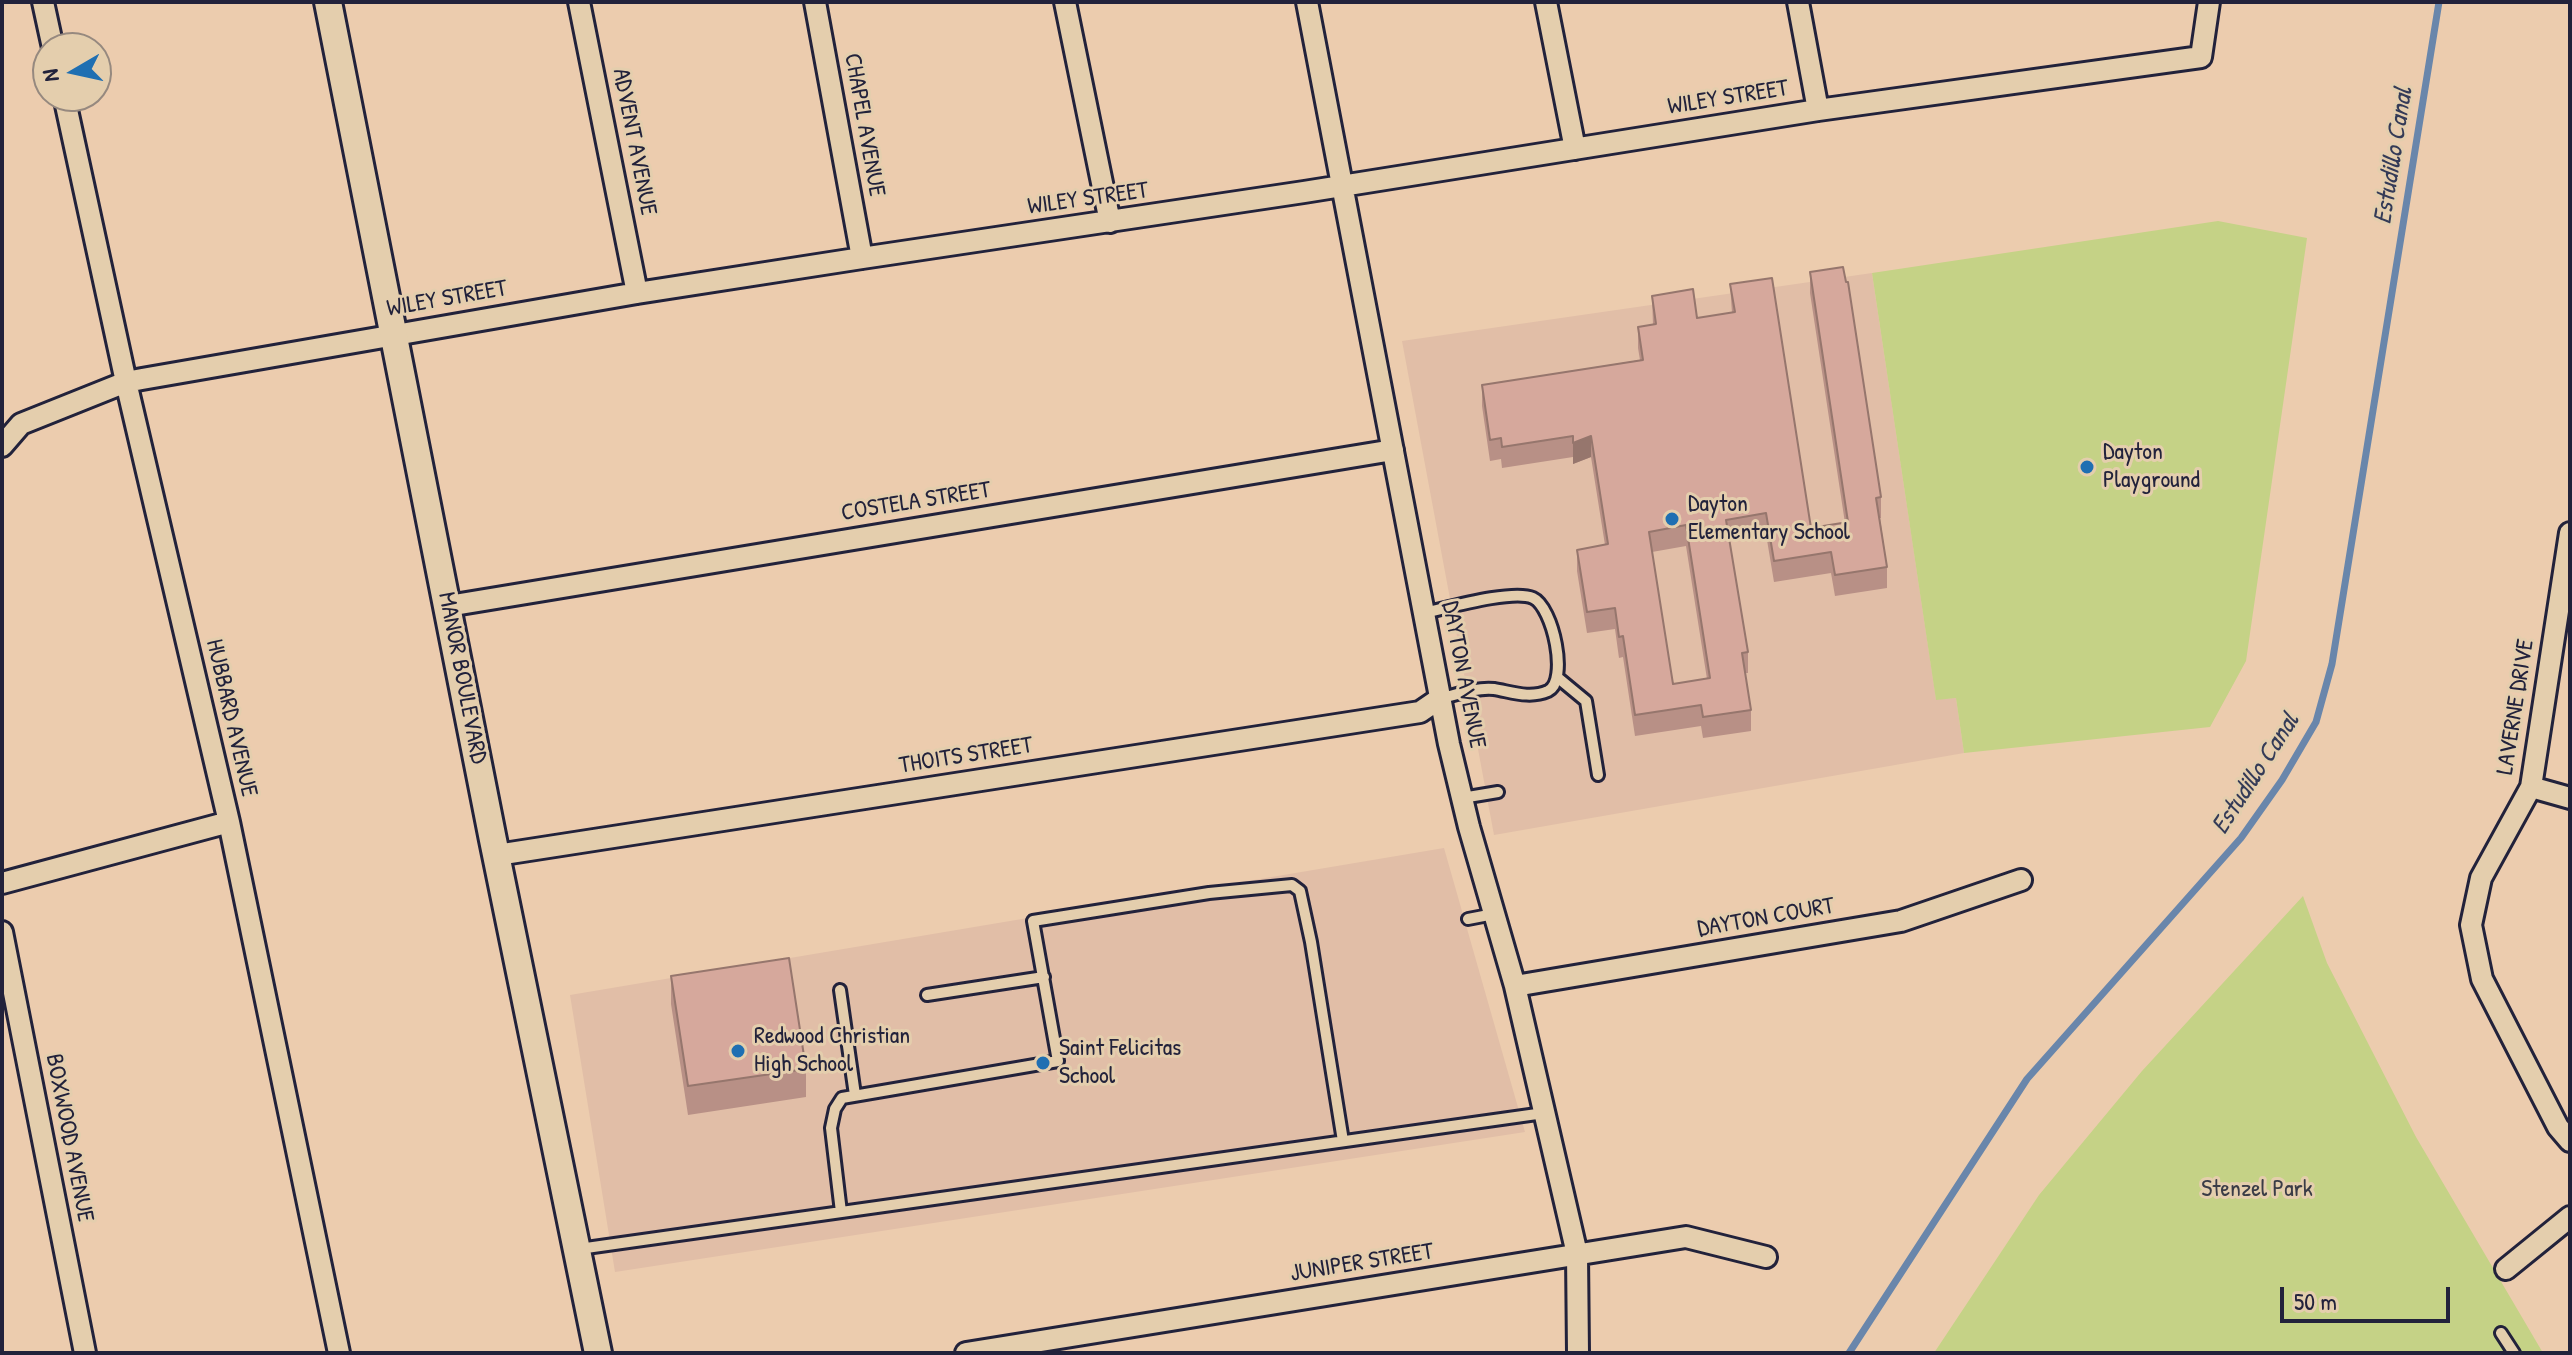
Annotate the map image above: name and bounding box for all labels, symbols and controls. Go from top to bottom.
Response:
north arrow [32,32,112,112]
street label: CHAPEL AVENUE [837,51,891,199]
street label: ADVENT AVENUE [606,66,662,218]
text: N [35,67,66,84]
street label: WILEY STREET [1666,74,1790,122]
water label: Estudillo Canal [2368,86,2420,226]
street label: WILEY STREET [1026,176,1150,222]
street label: WILEY STREET [385,274,509,324]
place label: Dayton Playground [2103,439,2200,495]
marker: Dayton Playground [2078,458,2096,476]
street label: COSTELA STREET [839,476,993,528]
place label: Dayton Elementary School [1688,491,1850,547]
marker: Dayton Elementary School [1663,510,1681,528]
street label: MANOR BOULEVARD [431,590,493,766]
street label: DAYTON AVENUE [1435,599,1491,751]
street label: HUBBARD AVENUE [199,636,263,800]
street label: LAVERNE DRIVE [2491,637,2541,777]
water label: Estudillo Canal [2205,708,2307,840]
street label: THOITS STREET [897,731,1035,781]
street label: DAYTON COURT [1695,892,1837,944]
place label: Redwood Christian High School [754,1023,910,1079]
place label: Saint Felicitas School [1059,1035,1181,1091]
marker: Redwood Christian High School [729,1042,747,1060]
street label: BOXWOOD AVENUE [39,1051,99,1225]
marker: Saint Felicitas School [1034,1054,1052,1072]
park label: Stenzel Park [2201,1176,2313,1204]
street label: JUNIPER STREET [1288,1237,1436,1289]
scale bar [2284,1271,2454,1321]
text: 50 m [2294,1285,2337,1317]

